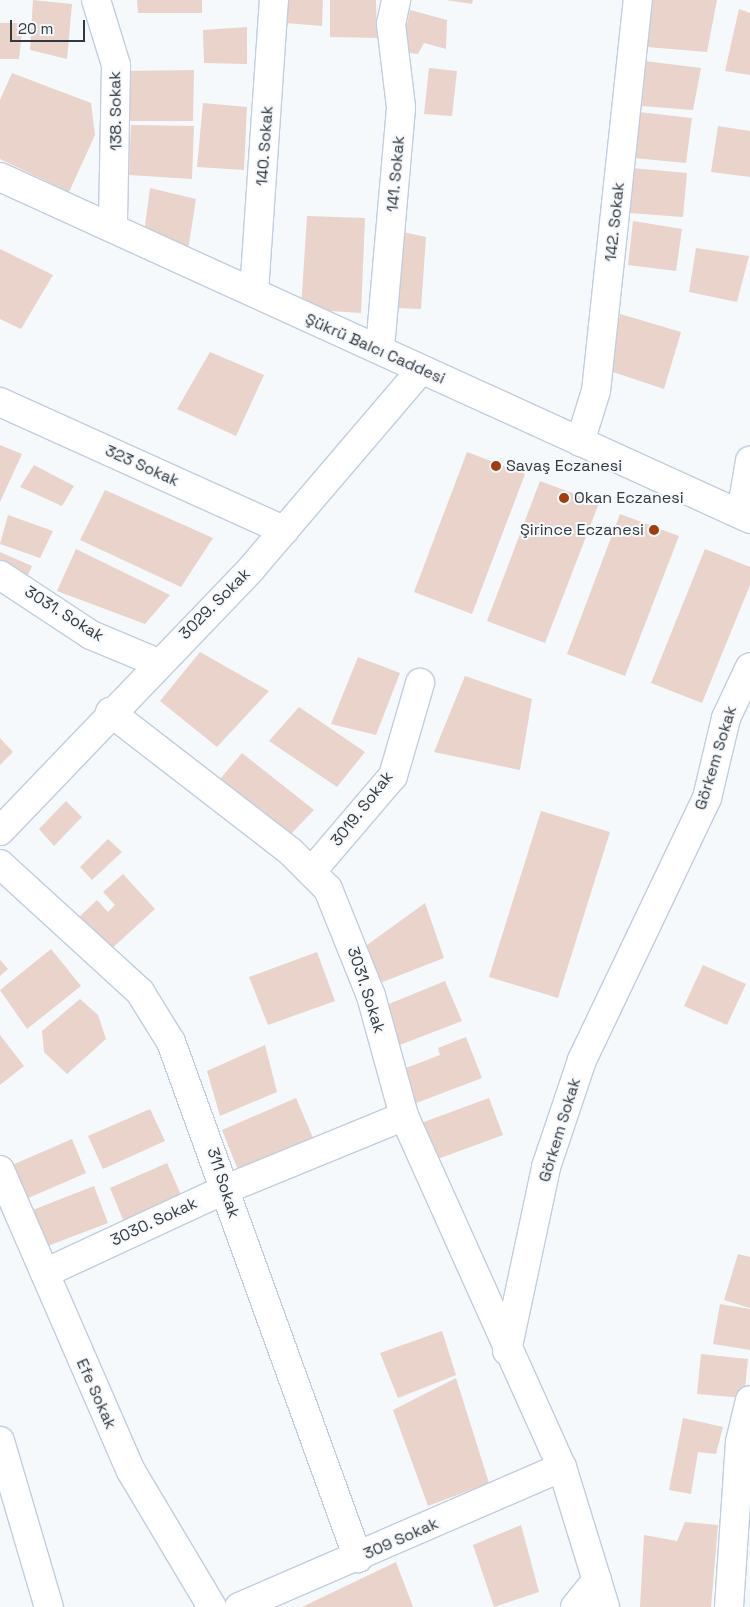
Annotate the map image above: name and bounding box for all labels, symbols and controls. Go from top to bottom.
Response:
scale bar [12,10,88,42]
text: 20 m [18,19,53,38]
street label: 138. Sokak [106,71,126,151]
street label: 140. Sokak [253,105,277,187]
street label: 141. Sokak [383,135,409,213]
street label: 142. Sokak [601,181,629,263]
street label: Şükrü Balcı Caddesi [302,309,448,389]
street label: 323 Sokak [102,441,182,491]
place label: Savaş Eczanesi [506,456,622,476]
marker: Savaş Eczanesi [490,460,502,472]
place label: Okan Eczanesi [574,488,684,508]
marker: Okan Eczanesi [558,492,570,504]
place label: Şirince Eczanesi [520,520,644,540]
marker: Şirince Eczanesi [648,524,660,536]
street label: 3029. Sokak [175,564,255,644]
street label: 3031. Sokak [21,582,107,646]
street label: Görkem Sokak [691,704,741,812]
street label: 3019. Sokak [327,767,397,851]
street label: 3031. Sokak [343,944,389,1036]
street label: Görkem Sokak [535,1076,585,1184]
street label: 311 Sokak [203,1145,243,1221]
street label: 3030. Sokak [107,1194,201,1250]
street label: Efe Sokak [72,1356,120,1432]
street label: 309 Sokak [361,1514,441,1564]

